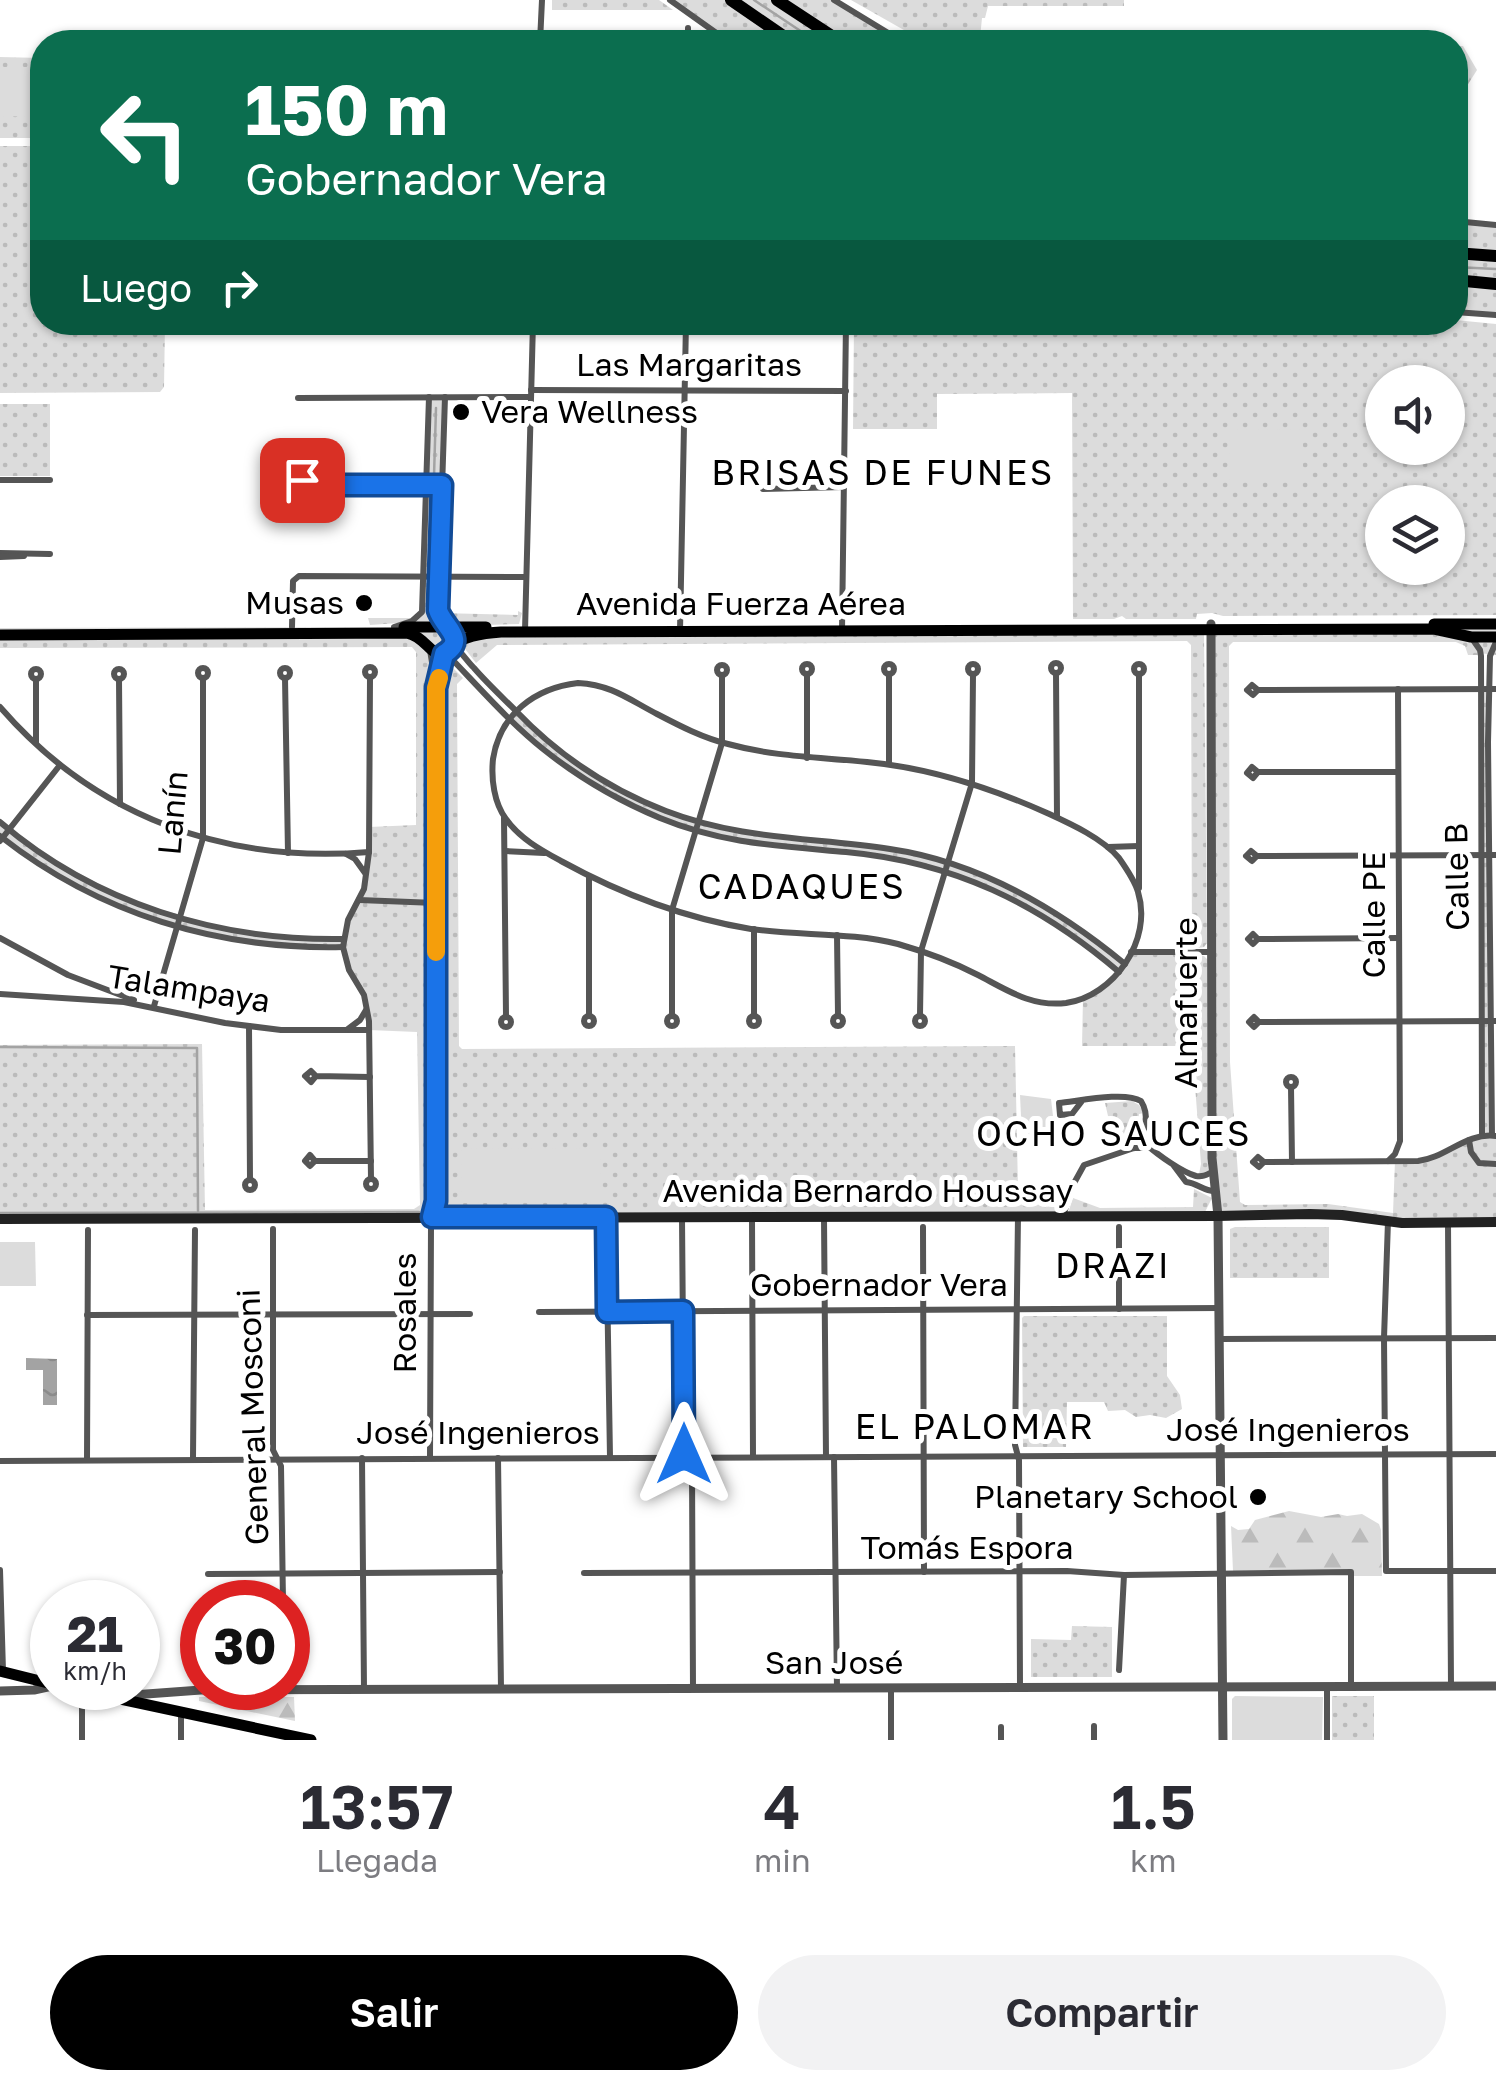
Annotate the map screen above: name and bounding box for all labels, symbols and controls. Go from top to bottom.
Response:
text: 150 m [245,66,448,150]
icon: left [80,70,210,200]
text: Gobernador Vera [245,151,608,205]
icon: right [212,260,267,315]
text: Luego [80,265,192,310]
street label: Las Margaritas [576,345,802,383]
map controls [1365,365,1465,585]
button: sound [1365,365,1465,465]
place label: Vera Wellness [481,392,698,430]
marker: Vera Wellness [450,401,472,423]
pin [260,438,345,523]
district label: BRISAS DE FUNES [711,451,1055,493]
icon: arrive [275,453,330,508]
button: layers [1365,485,1465,585]
place label: Musas [245,583,344,621]
street label: Avenida Fuerza Aérea [576,584,906,622]
marker: Musas [353,592,375,614]
street label: Lanín [149,769,195,857]
street label: Calle B [1436,823,1476,931]
street label: Calle PE [1354,851,1392,979]
district label: CADAQUES [698,865,906,907]
street label: Almafuerte [1166,917,1204,1089]
street label: Talampaya [105,956,273,1020]
district label: OCHO SAUCES [976,1112,1252,1154]
street label: Avenida Bernardo Houssay [663,1171,1073,1209]
district label: DRAZI [1055,1244,1171,1286]
street label: Rosales [385,1252,423,1374]
street label: Gobernador Vera [750,1265,1008,1303]
street label: General Mosconi [229,1288,275,1546]
position arrow [632,1402,736,1506]
district label: EL PALOMAR [855,1405,1095,1447]
street label: José Ingenieros [1166,1410,1410,1448]
street label: José Ingenieros [356,1413,600,1451]
place label: Planetary School [974,1477,1238,1515]
marker: Planetary School [1247,1486,1269,1508]
street label: Tomás Espora [860,1528,1074,1566]
speed limit sign: 30 [180,1580,310,1710]
text: 21 [67,1603,123,1663]
street label: San José [765,1643,903,1681]
text: km/h [63,1655,127,1686]
text: 13:57 [300,1770,454,1842]
text: 4 [763,1770,801,1842]
text: 1.5 [1111,1770,1196,1842]
text: Llegada [316,1841,438,1879]
text: min [754,1841,811,1879]
text: km [1130,1841,1176,1879]
button: Salir [50,1955,738,2070]
button: Compartir [758,1955,1446,2070]

